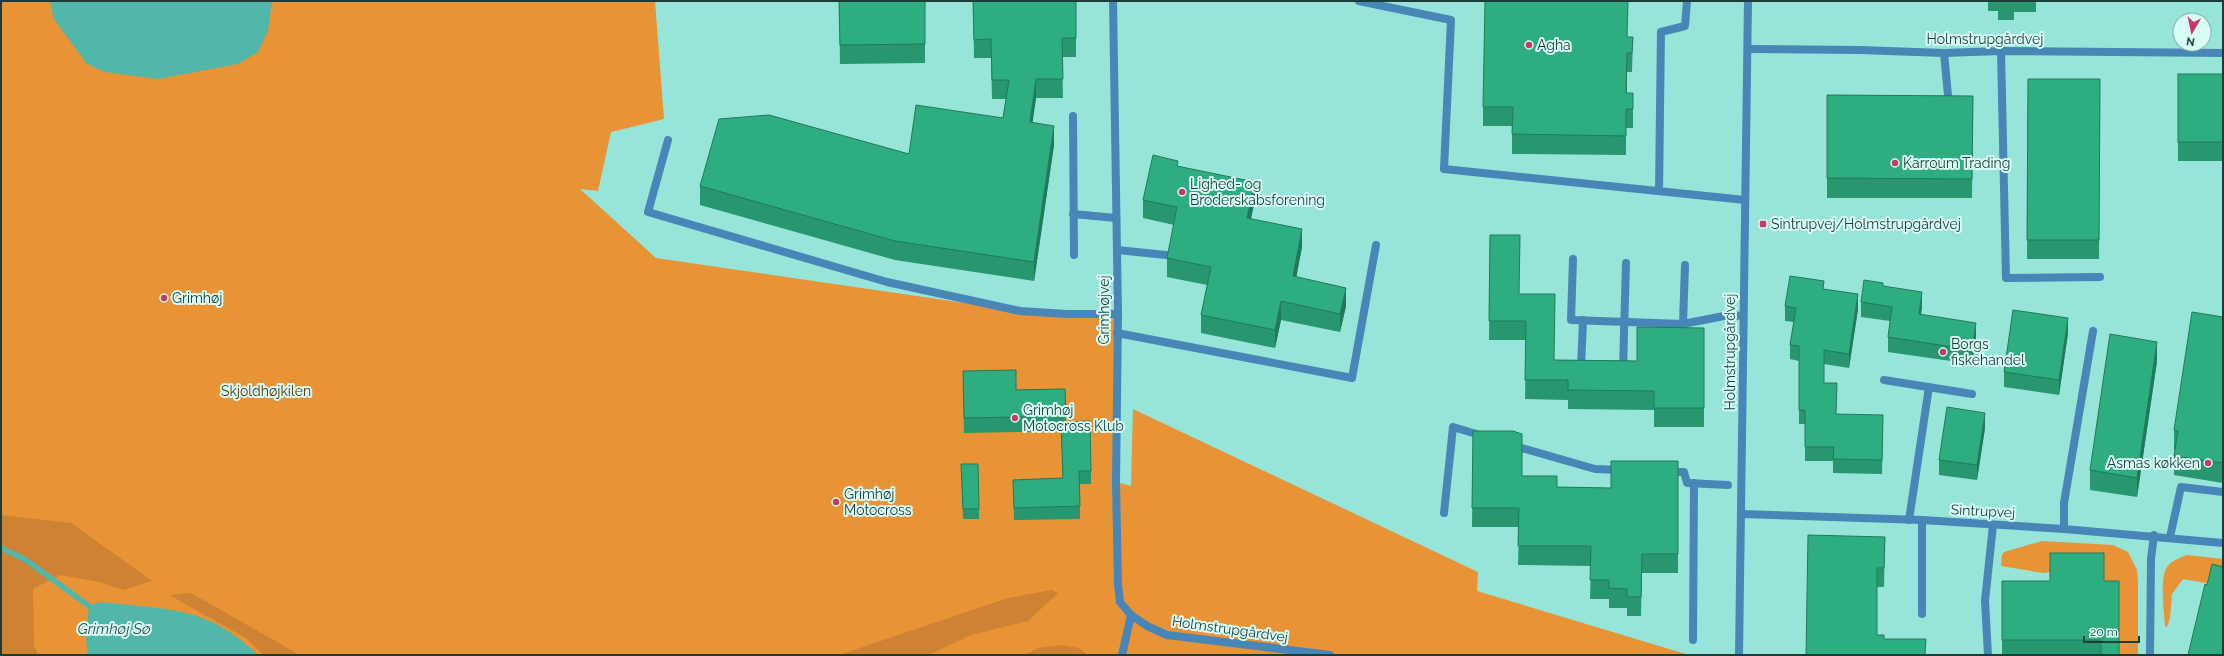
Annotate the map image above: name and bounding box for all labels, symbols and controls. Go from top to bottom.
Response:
north arrow [2172,12,2212,52]
street label: Holmstrupgårdvej [1927,31,2043,47]
text: N [2185,34,2196,48]
place label: Agha [1537,37,1571,53]
marker: Agha [1524,40,1534,50]
place label: Karroum Trading [1903,155,2010,171]
marker: Karroum Trading [1890,158,1900,168]
place label: Lighed- og Broderskabsforening [1190,176,1325,208]
marker: Lighed- og Broderskabsforening [1177,187,1187,197]
place label: Sintrupvej/Holmstrupgårdvej [1771,216,1961,232]
marker: Sintrupvej/Holmstrupgårdvej [1758,219,1768,229]
street label: Grimhøjvej [1096,275,1112,345]
place label: Grimhøj [172,290,223,306]
marker: Grimhøj [159,293,169,303]
street label: Holmstrupgårdvej [1722,294,1738,410]
place label: Borgs fiskehandel [1951,336,2025,368]
marker: Borgs fiskehandel [1938,347,1948,357]
park label: Skjoldhøjkilen [221,383,311,399]
place label: Grimhøj Motocross Klub [1023,402,1124,434]
marker: Grimhøj Motocross Klub [1010,413,1020,423]
place label: Asmas køkken [2107,455,2200,471]
marker: Asmas køkken [2203,458,2213,468]
place label: Grimhøj Motocross [844,486,912,518]
marker: Grimhøj Motocross [831,497,841,507]
street label: Sintrupvej [1950,501,2016,521]
street label: Holmstrupgårdvej [1171,613,1289,645]
scale bar [2084,618,2139,644]
water label: Grimhøj Sø [77,620,151,638]
text: 20 m [2090,625,2118,639]

